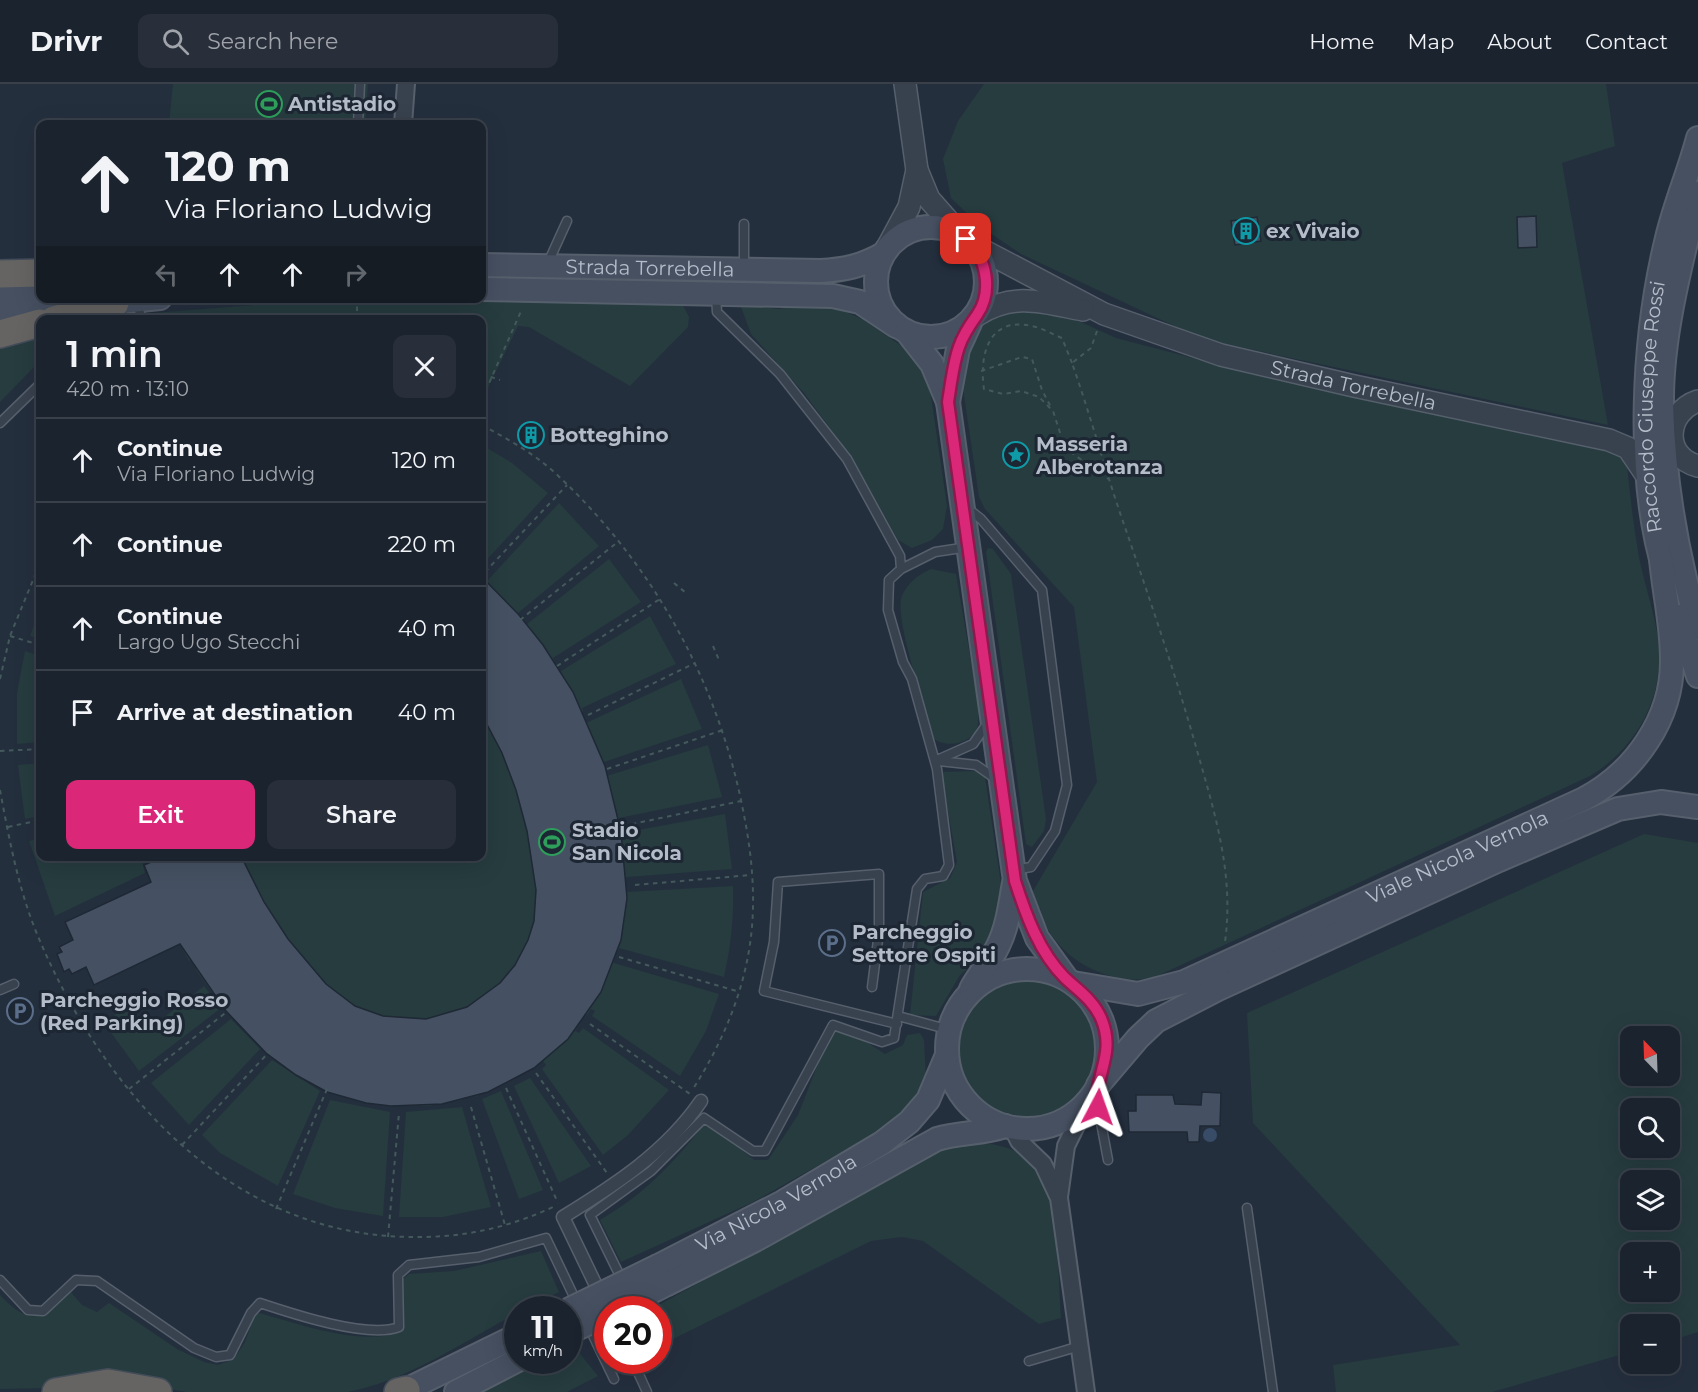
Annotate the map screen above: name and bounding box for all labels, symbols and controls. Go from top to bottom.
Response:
search box [138,14,558,68]
text: Drivr [30,24,102,58]
icon: search [159,25,192,58]
text: Search here [207,28,338,55]
text: Home [1309,29,1374,54]
text: Map [1407,29,1454,54]
text: About [1487,29,1552,54]
text: Contact [1585,29,1668,54]
sports icon: Antistadio [254,89,284,119]
place label: Antistadio [287,92,396,116]
text: 120 m [165,140,291,192]
icon: ahead [66,144,144,222]
text: Via Floriano Ludwig [165,192,433,225]
pin [940,213,991,264]
building icon: ex Vivaio [1231,216,1261,246]
place label: ex Vivaio [1266,219,1360,243]
icon: arrive [949,222,982,255]
street label: Strada Torrebella [565,254,735,281]
icon: left [150,258,183,291]
icon: ahead [213,258,246,291]
icon: ahead [276,258,309,291]
icon: right [339,258,372,291]
street label: Raccordo Giuseppe Rossi [1634,279,1670,535]
text: 1 min [66,332,163,376]
button: close [393,335,456,398]
street label: Strada Torrebella [1268,355,1439,415]
text: 420 m · 13:10 [66,377,189,401]
building icon: Botteghino [516,420,546,450]
place label: Botteghino [550,423,669,447]
place label: Masseria Alberotanza [1035,432,1163,479]
text: Continue [117,435,223,462]
place icon: Masseria Alberotanza [1001,440,1031,470]
icon: ahead [66,444,99,477]
text: 120 m [392,447,456,474]
text: Via Floriano Ludwig [117,462,315,486]
icon: ahead [66,528,99,561]
text: Continue [117,531,223,558]
text: 220 m [387,531,456,558]
text: Continue [117,603,223,630]
icon: ahead [66,612,99,645]
text: 40 m [398,615,456,642]
text: Largo Ugo Stecchi [117,630,300,654]
icon: arrive [66,696,99,729]
text: Arrive at destination [117,699,353,726]
text: 40 m [398,699,456,726]
button: Exit [66,780,255,849]
button: Share [267,780,456,849]
street label: Viale Nicola Vernola [1363,805,1552,909]
place label: Stadio San Nicola [572,818,682,865]
sports icon: Stadio San Nicola [537,827,567,857]
place label: Parcheggio Settore Ospiti [852,920,996,967]
parking icon: Parcheggio Settore Ospiti [817,928,847,958]
place label: Parcheggio Rosso (Red Parking) [40,988,228,1035]
parking icon: Parcheggio Rosso (Red Parking) [5,996,35,1026]
north arrow [1620,1026,1680,1086]
map controls [1620,1026,1680,1374]
position arrow [1066,1075,1130,1139]
button: search [1620,1098,1680,1158]
street label: Via Nicola Vernola [692,1149,861,1257]
button: layers [1620,1170,1680,1230]
button: + [1620,1242,1680,1302]
speed limit sign: 20 [594,1296,672,1374]
text: 11 [531,1309,555,1346]
button: − [1620,1314,1680,1374]
text: km/h [523,1341,563,1360]

